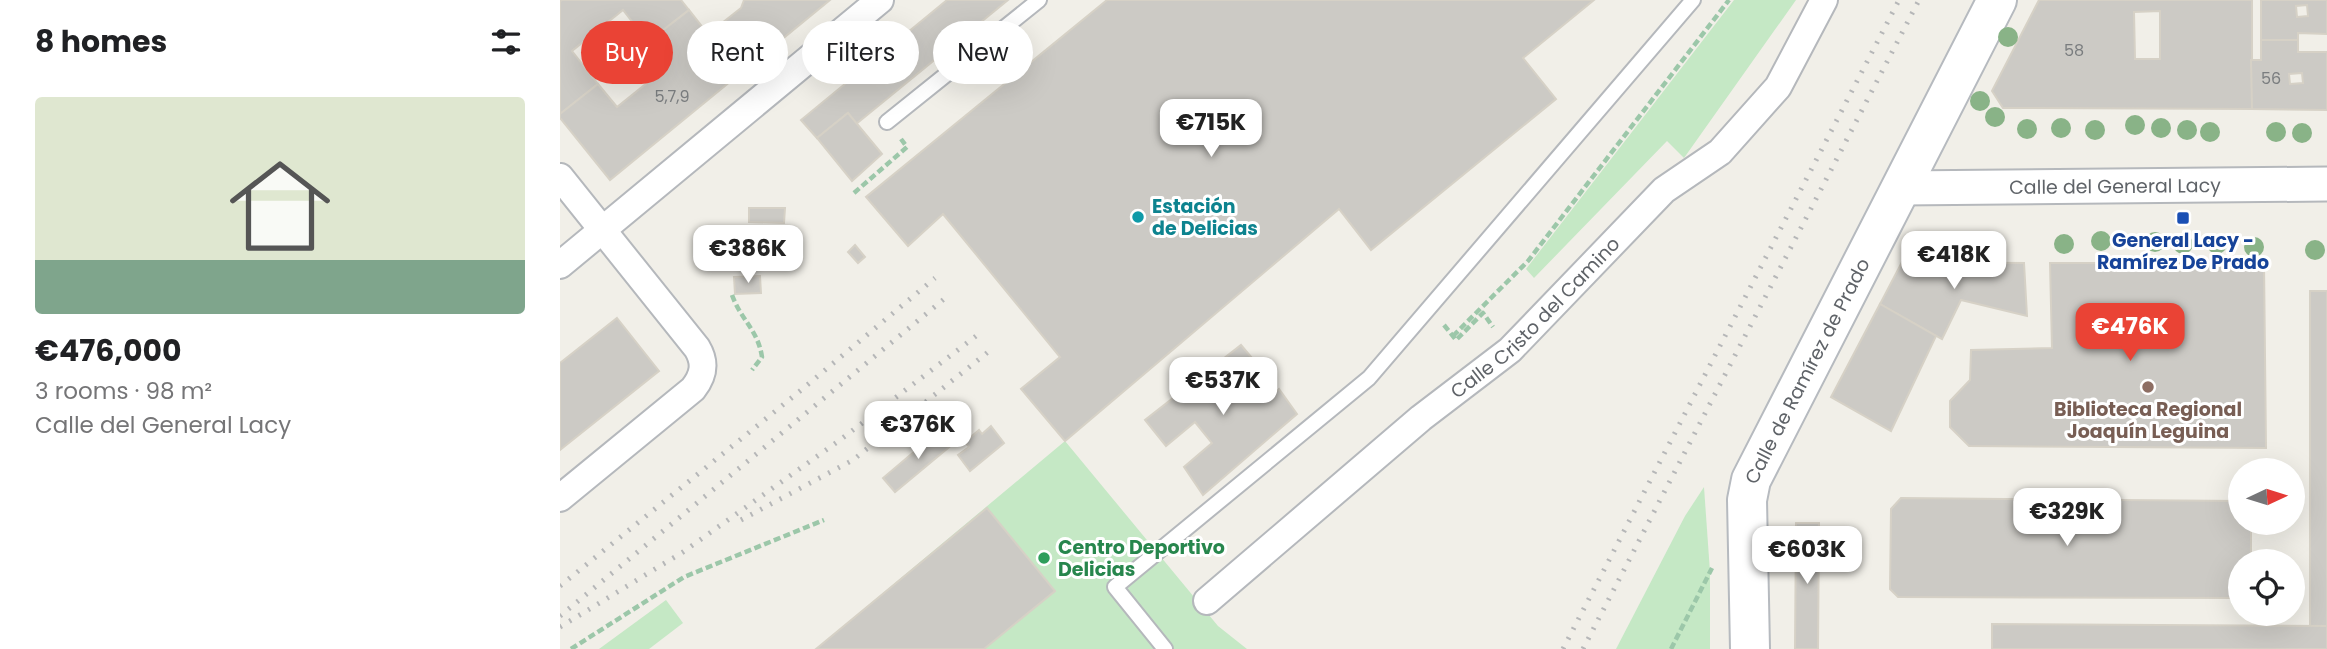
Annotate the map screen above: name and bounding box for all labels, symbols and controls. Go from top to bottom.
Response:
text: 8 homes [35,20,167,63]
chip: Buy [581,21,673,84]
chip: Rent [687,21,788,84]
chip: Filters [802,21,919,84]
chip: New [933,21,1033,84]
icon: filters [487,23,525,61]
house number: 58 [2064,39,2084,62]
house number: 56 [2261,67,2281,90]
house number: 5,7,9 [654,85,690,108]
pin: €715K [1162,100,1260,159]
text: €715K [1176,106,1246,138]
icon: home [217,143,343,269]
street label: Calle del General Lacy [2009,172,2221,201]
place label: Estación de Delicias [1152,193,1258,242]
marker: Estación de Delicias [1130,209,1146,225]
marker: General Lacy - Ramírez De Prado [2175,210,2191,226]
pin: €386K [699,226,797,285]
place label: General Lacy - Ramírez De Prado [2097,227,2269,276]
street label: Calle Cristo del Camino [1445,231,1626,405]
text: €386K [709,232,787,264]
pin: €418K [1905,232,2003,291]
text: €418K [1917,238,1991,270]
street label: Calle de Ramírez de Prado [1738,254,1876,489]
pin: €476K [2081,304,2179,363]
text: €476K [2092,310,2168,342]
text: €476,000 [35,329,182,372]
pin: €537K [1174,358,1272,417]
text: €537K [1185,364,1261,396]
text: 3 rooms · 98 m² [35,375,212,407]
marker: Biblioteca Regional Joaquín Leguina [2140,379,2156,395]
place label: Biblioteca Regional Joaquín Leguina [2054,396,2242,445]
pin: €376K [869,402,967,461]
text: €376K [880,408,956,440]
text: Calle del General Lacy [35,409,291,441]
north arrow [2228,458,2305,536]
map controls [2228,458,2305,626]
pin: €329K [2018,489,2116,548]
text: €329K [2029,495,2105,527]
pin: €603K [1758,526,1856,586]
text: €603K [1768,533,1846,565]
place label: Centro Deportivo Delicias [1058,534,1225,583]
button: locate [2228,549,2305,626]
marker: Centro Deportivo Delicias [1036,550,1052,566]

